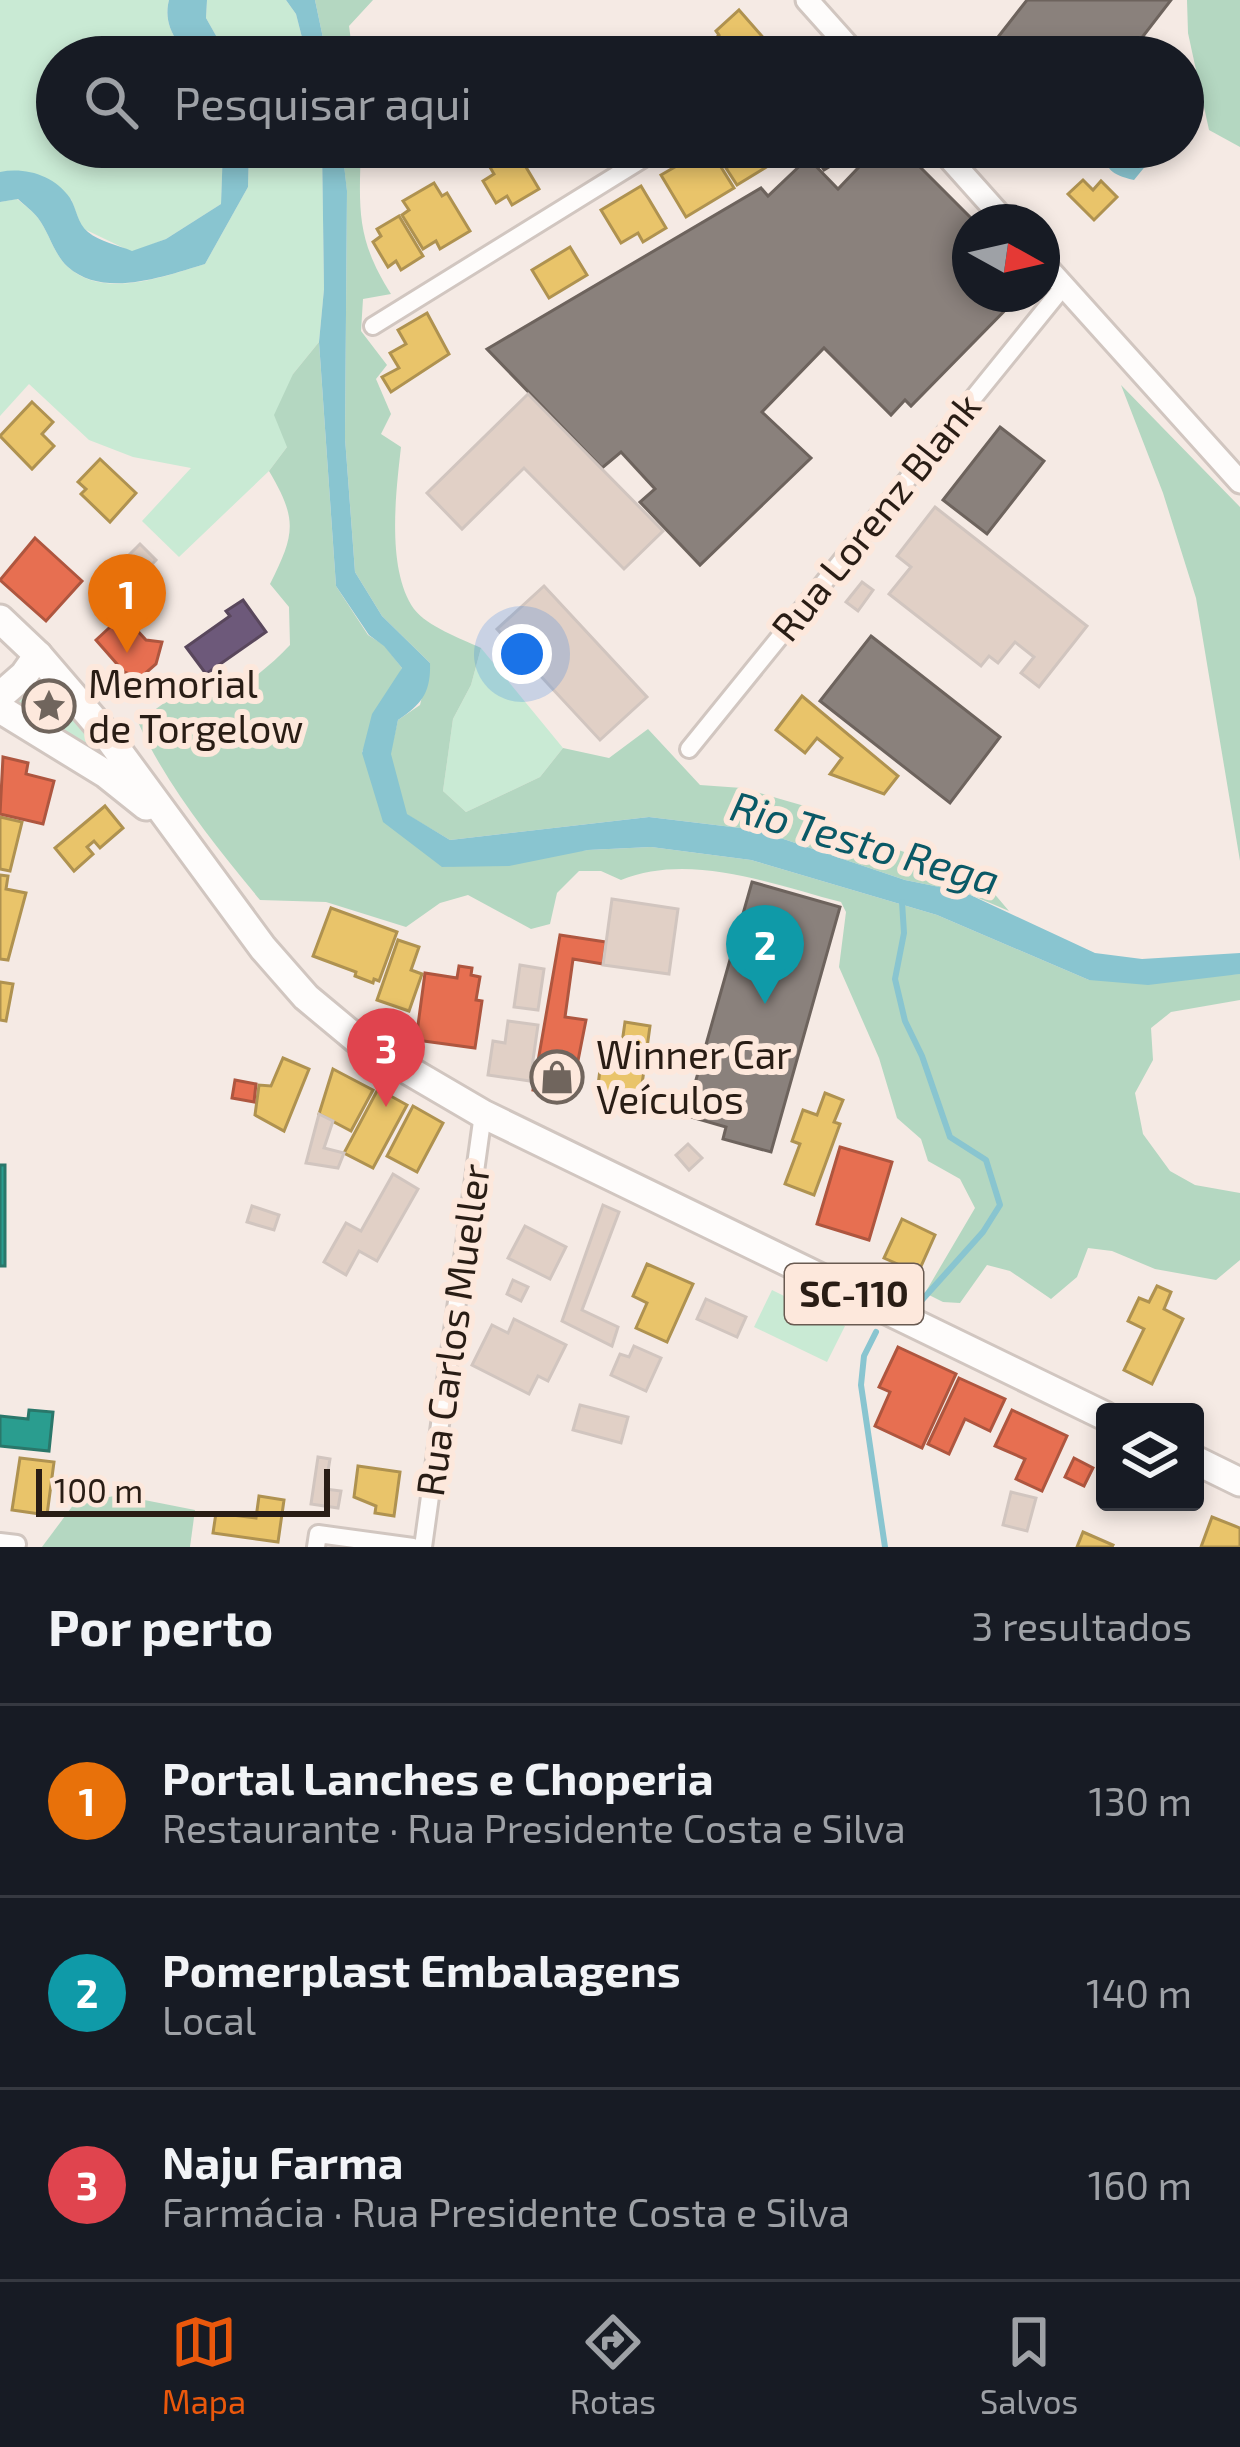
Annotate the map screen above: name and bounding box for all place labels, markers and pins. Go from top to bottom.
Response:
pin: 1 [88,554,166,653]
place label: Memorial de Torgelow [88,659,303,751]
place icon: Memorial de Torgelow [21,678,77,734]
pin: 2 [726,905,804,1004]
pin: 3 [347,1008,425,1107]
place label: Winner Car Veículos [596,1030,792,1122]
shop icon: Winner Car Veículos [529,1049,585,1105]

